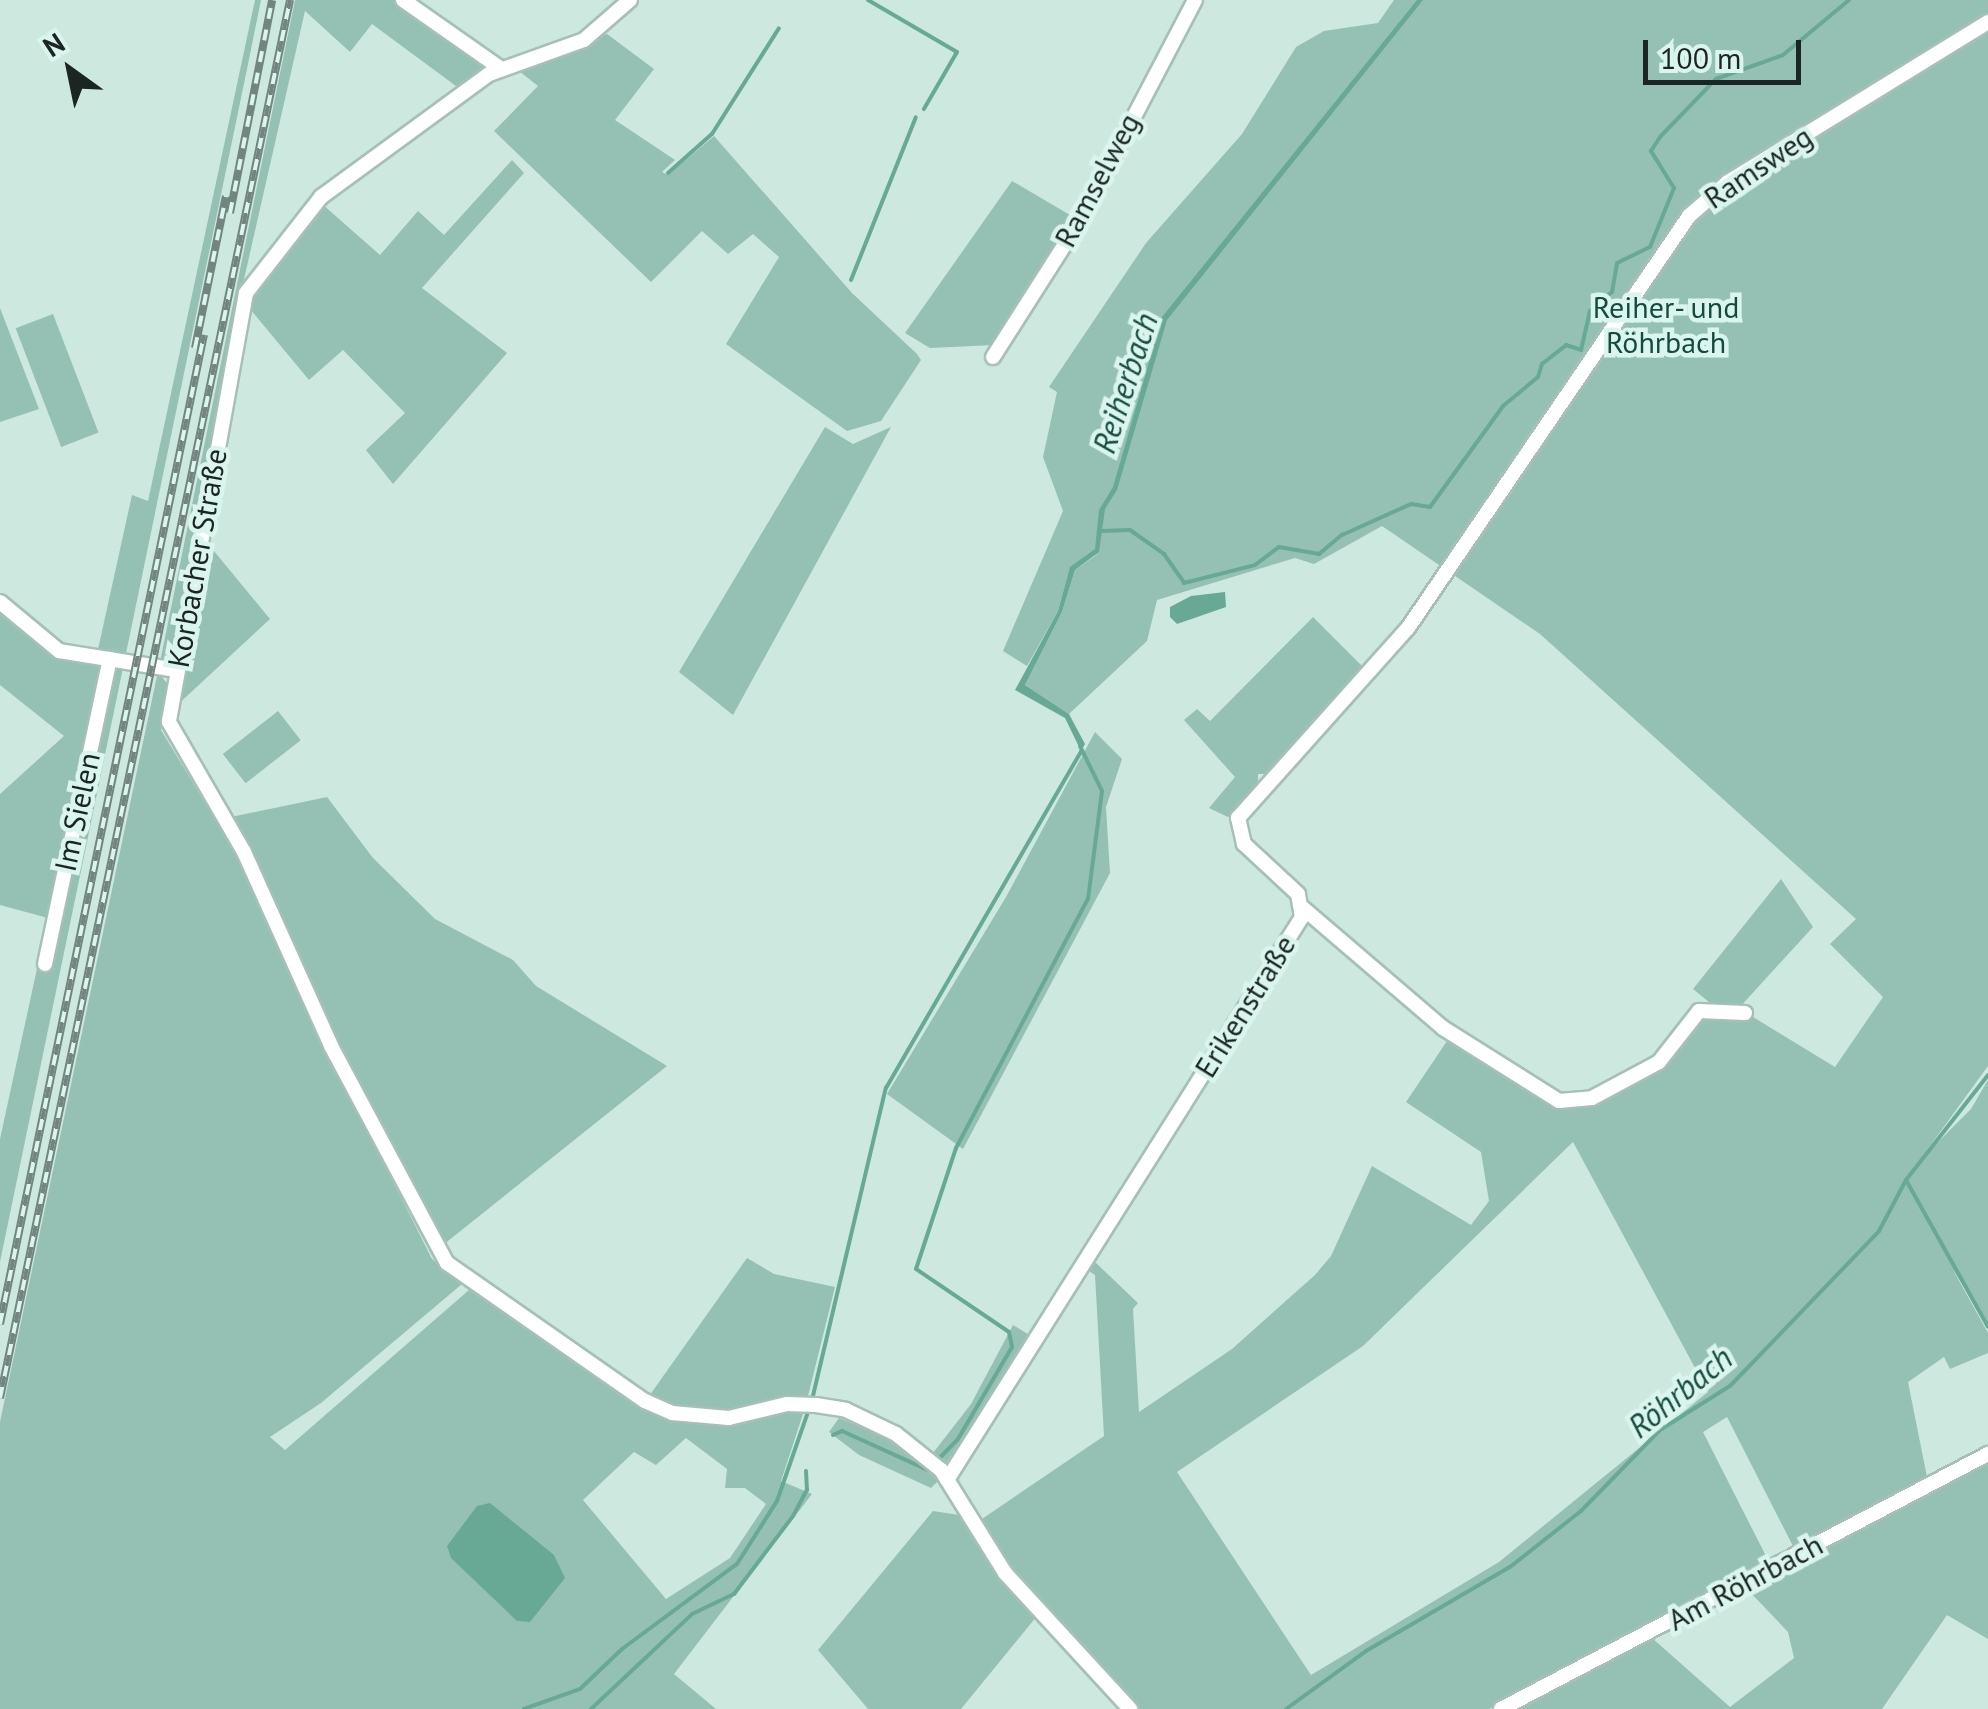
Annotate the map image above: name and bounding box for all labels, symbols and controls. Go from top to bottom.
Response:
north arrow [20,20,120,120]
scale bar [1648,20,1806,82]
text: N [36,24,71,65]
text: 100 m [1660,38,1741,77]
street label: Ramselweg [1047,107,1147,253]
street label: Ramsweg [1697,118,1819,216]
park label: Reiher- und Röhrbach [1591,289,1741,360]
water label: Reiherbach [1084,308,1166,458]
street label: Korbacher Straße [160,446,234,670]
street label: Im Sielen [47,749,107,875]
street label: Erikenstraße [1187,928,1303,1084]
water label: Röhrbach [1620,1338,1740,1446]
street label: Am Röhrbach [1661,1526,1829,1638]

